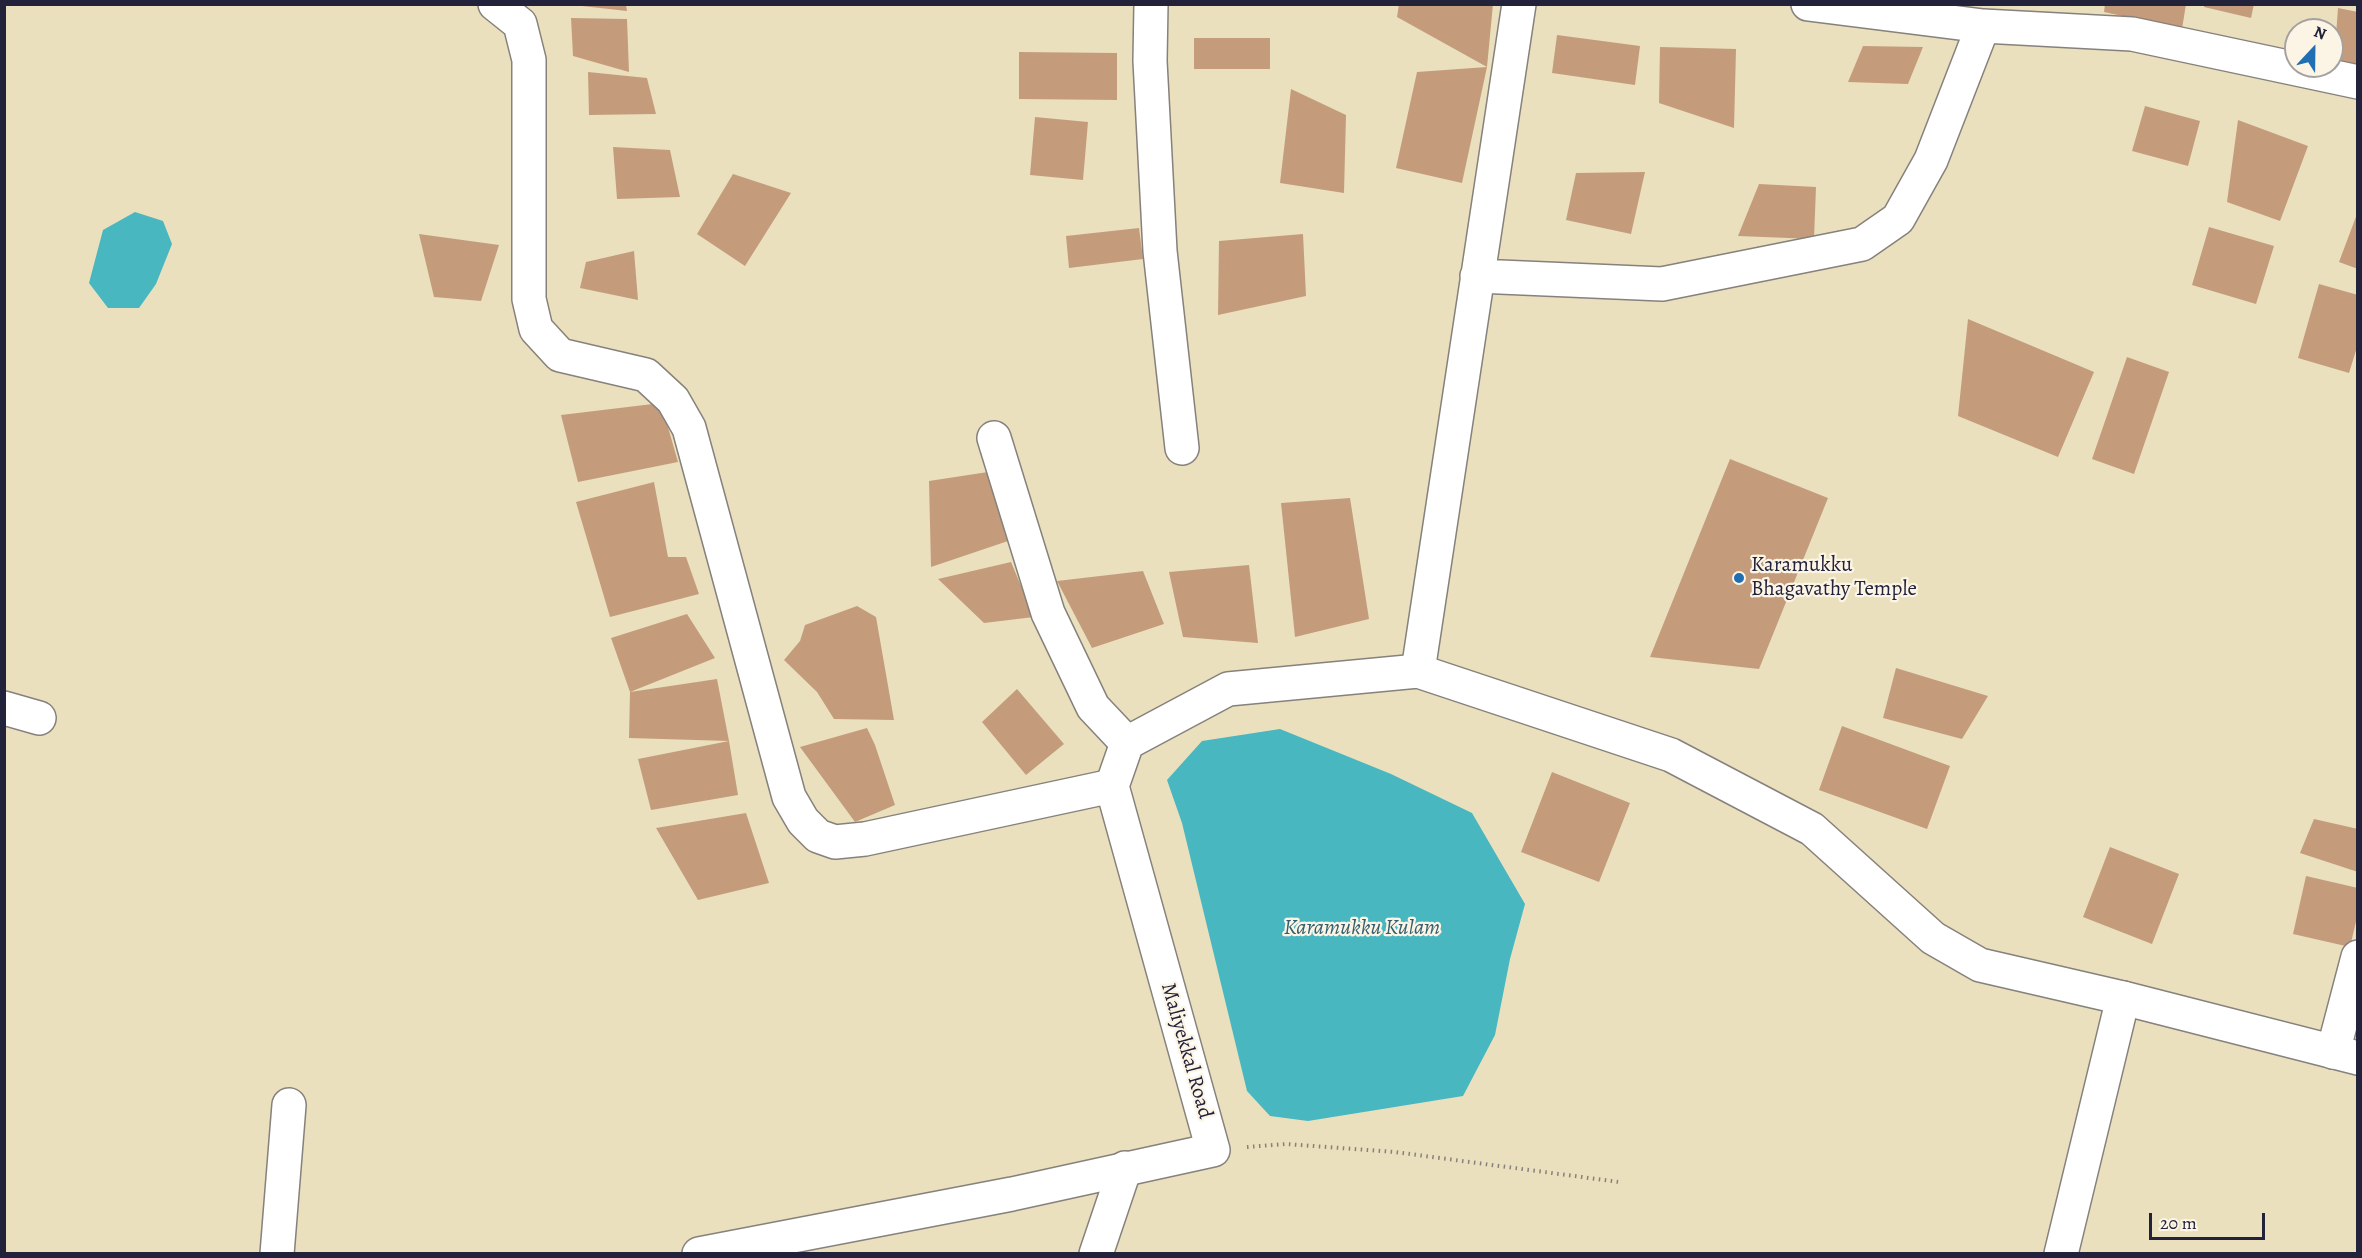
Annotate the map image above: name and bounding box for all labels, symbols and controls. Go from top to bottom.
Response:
north arrow [2284,18,2344,78]
text: N [2310,21,2330,46]
place label: Karamukku Bhagavathy Temple [1751,553,1917,603]
marker: Karamukku Bhagavathy Temple [1732,571,1746,585]
water label: Karamukku Kulam [1284,916,1440,942]
street label: Maliyekkal Road [1155,980,1217,1122]
scale bar [2152,1201,2268,1239]
text: 20 m [2160,1211,2197,1235]

